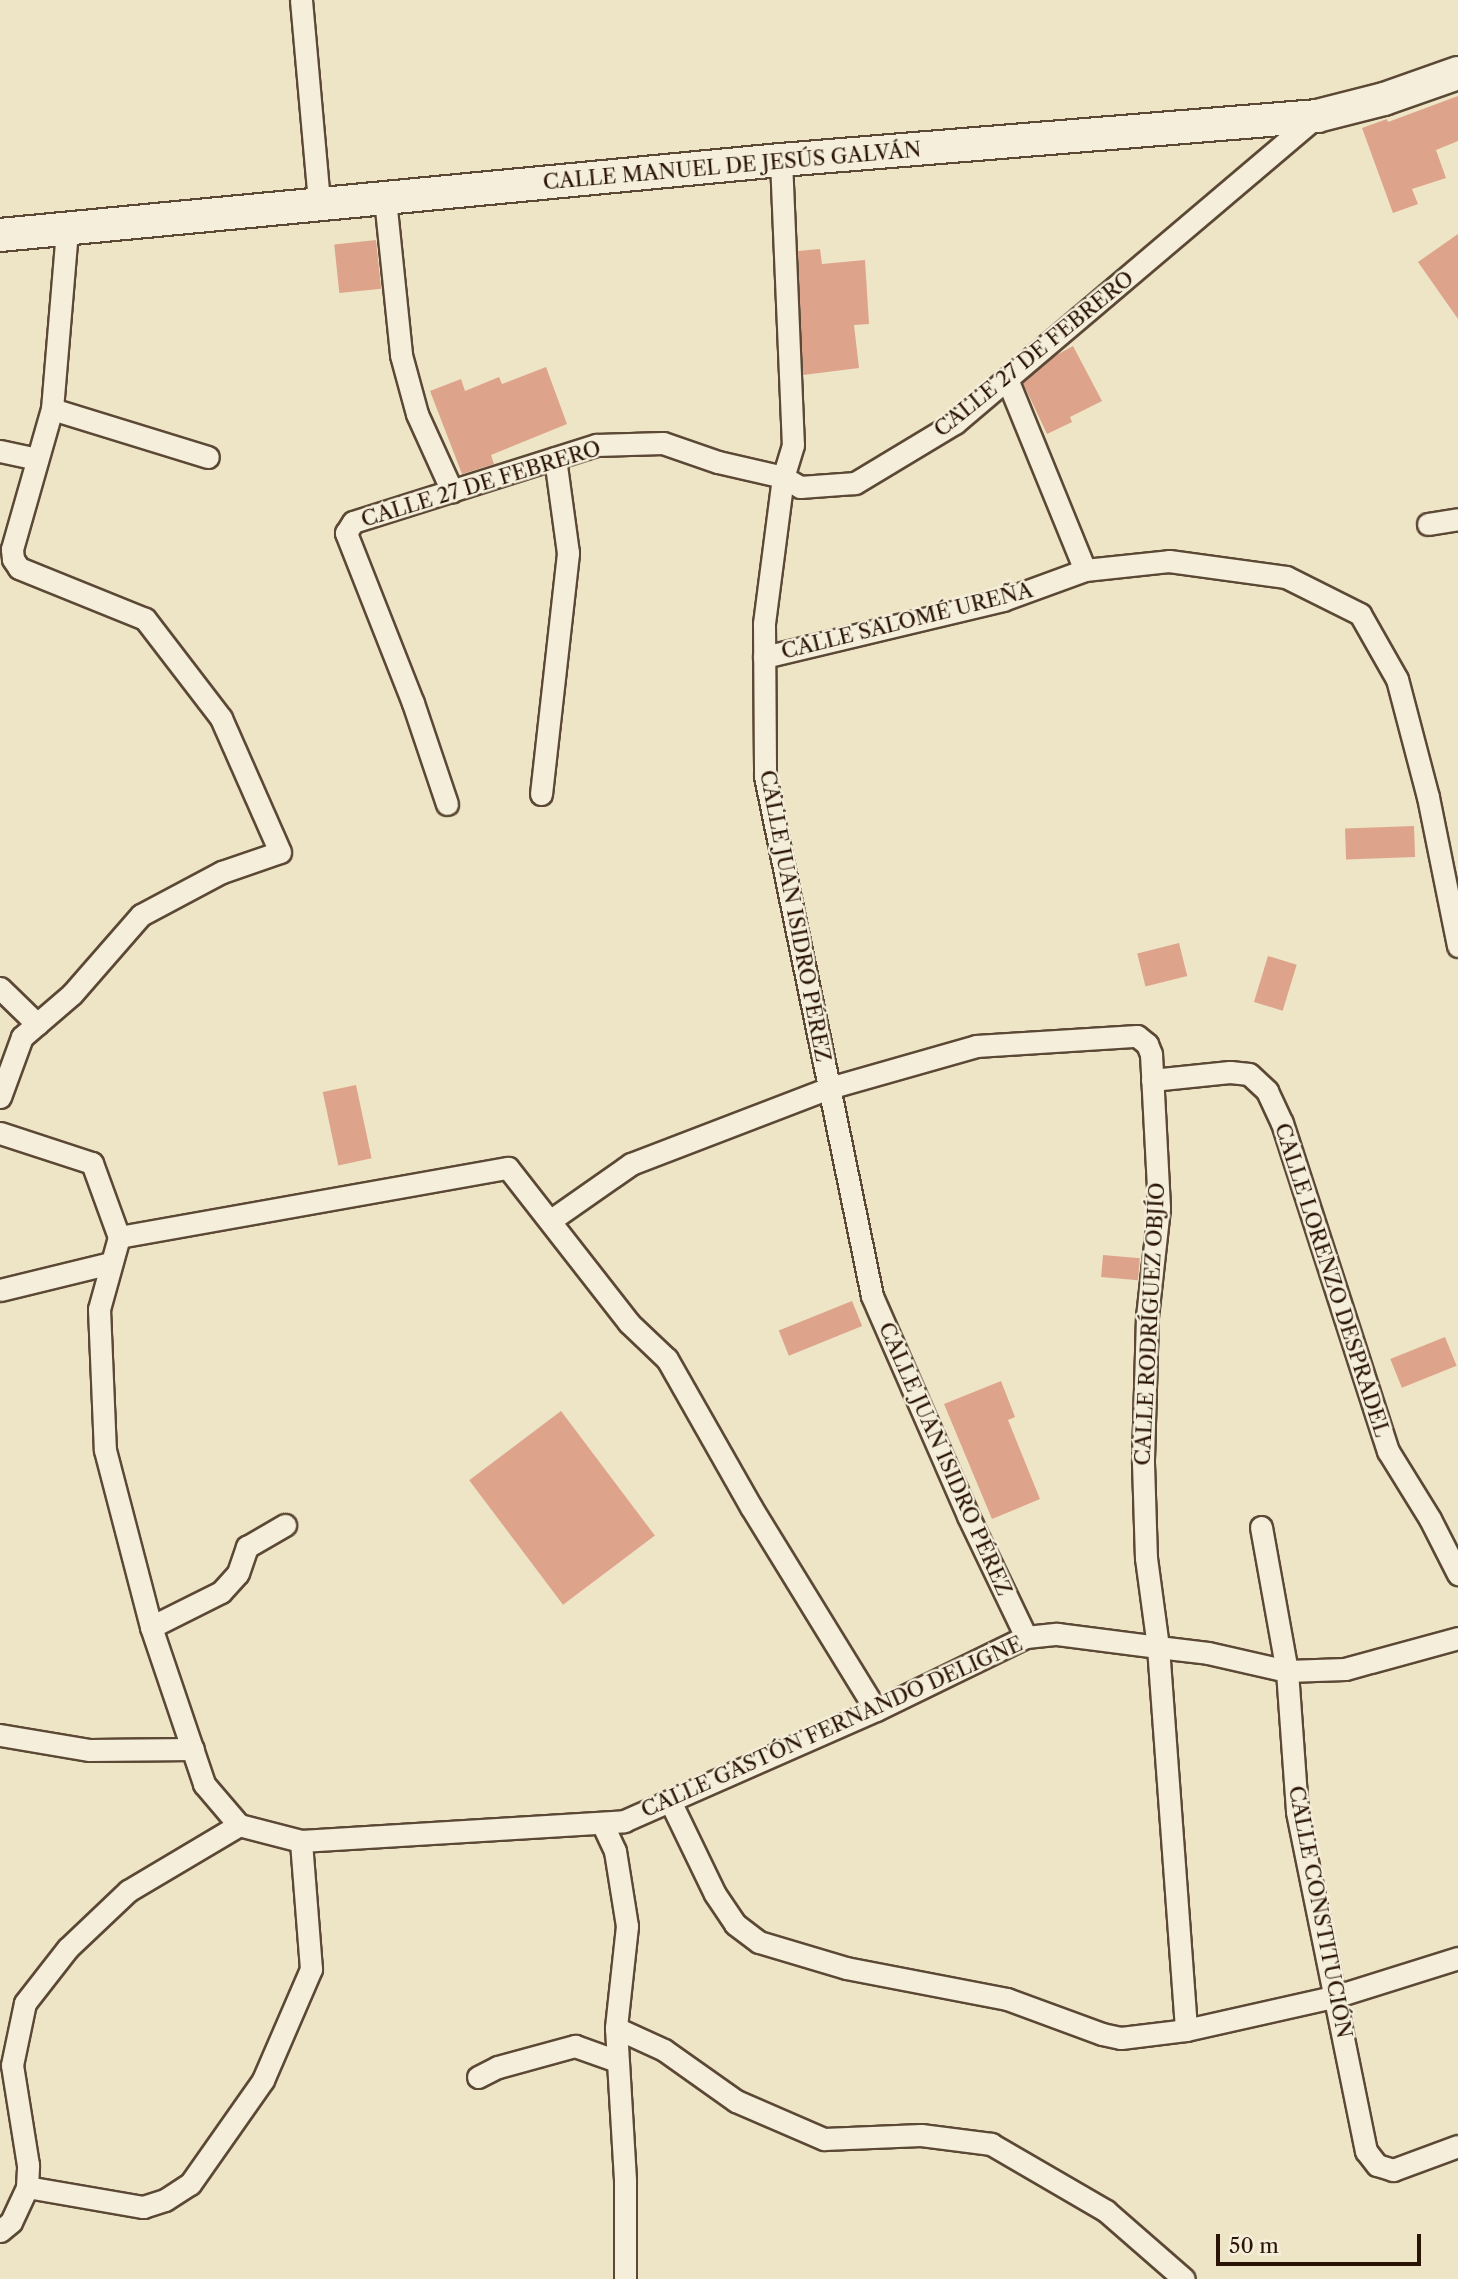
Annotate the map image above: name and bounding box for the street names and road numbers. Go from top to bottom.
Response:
street label: CALLE MANUEL DE JESÚS GALVÁN [542,137,922,195]
street label: CALLE 27 DE FEBRERO [929,266,1139,442]
street label: CALLE 27 DE FEBRERO [358,436,604,532]
street label: CALLE SALOMÉ UREÑA [779,578,1035,664]
street label: CALLE JUAN ISIDRO PÉREZ [754,768,836,1064]
street label: CALLE LORENZO DESPRADEL [1269,1120,1395,1440]
street label: CALLE RODRÍGUEZ OBJÍO [1130,1182,1170,1466]
street label: CALLE JUAN ISIDRO PÉREZ [873,1318,1017,1600]
street label: CALLE GASTÓN FERNANDO DELIGNE [637,1631,1027,1823]
street label: CALLE CONSTITUCIÓN [1283,1784,1357,2040]

